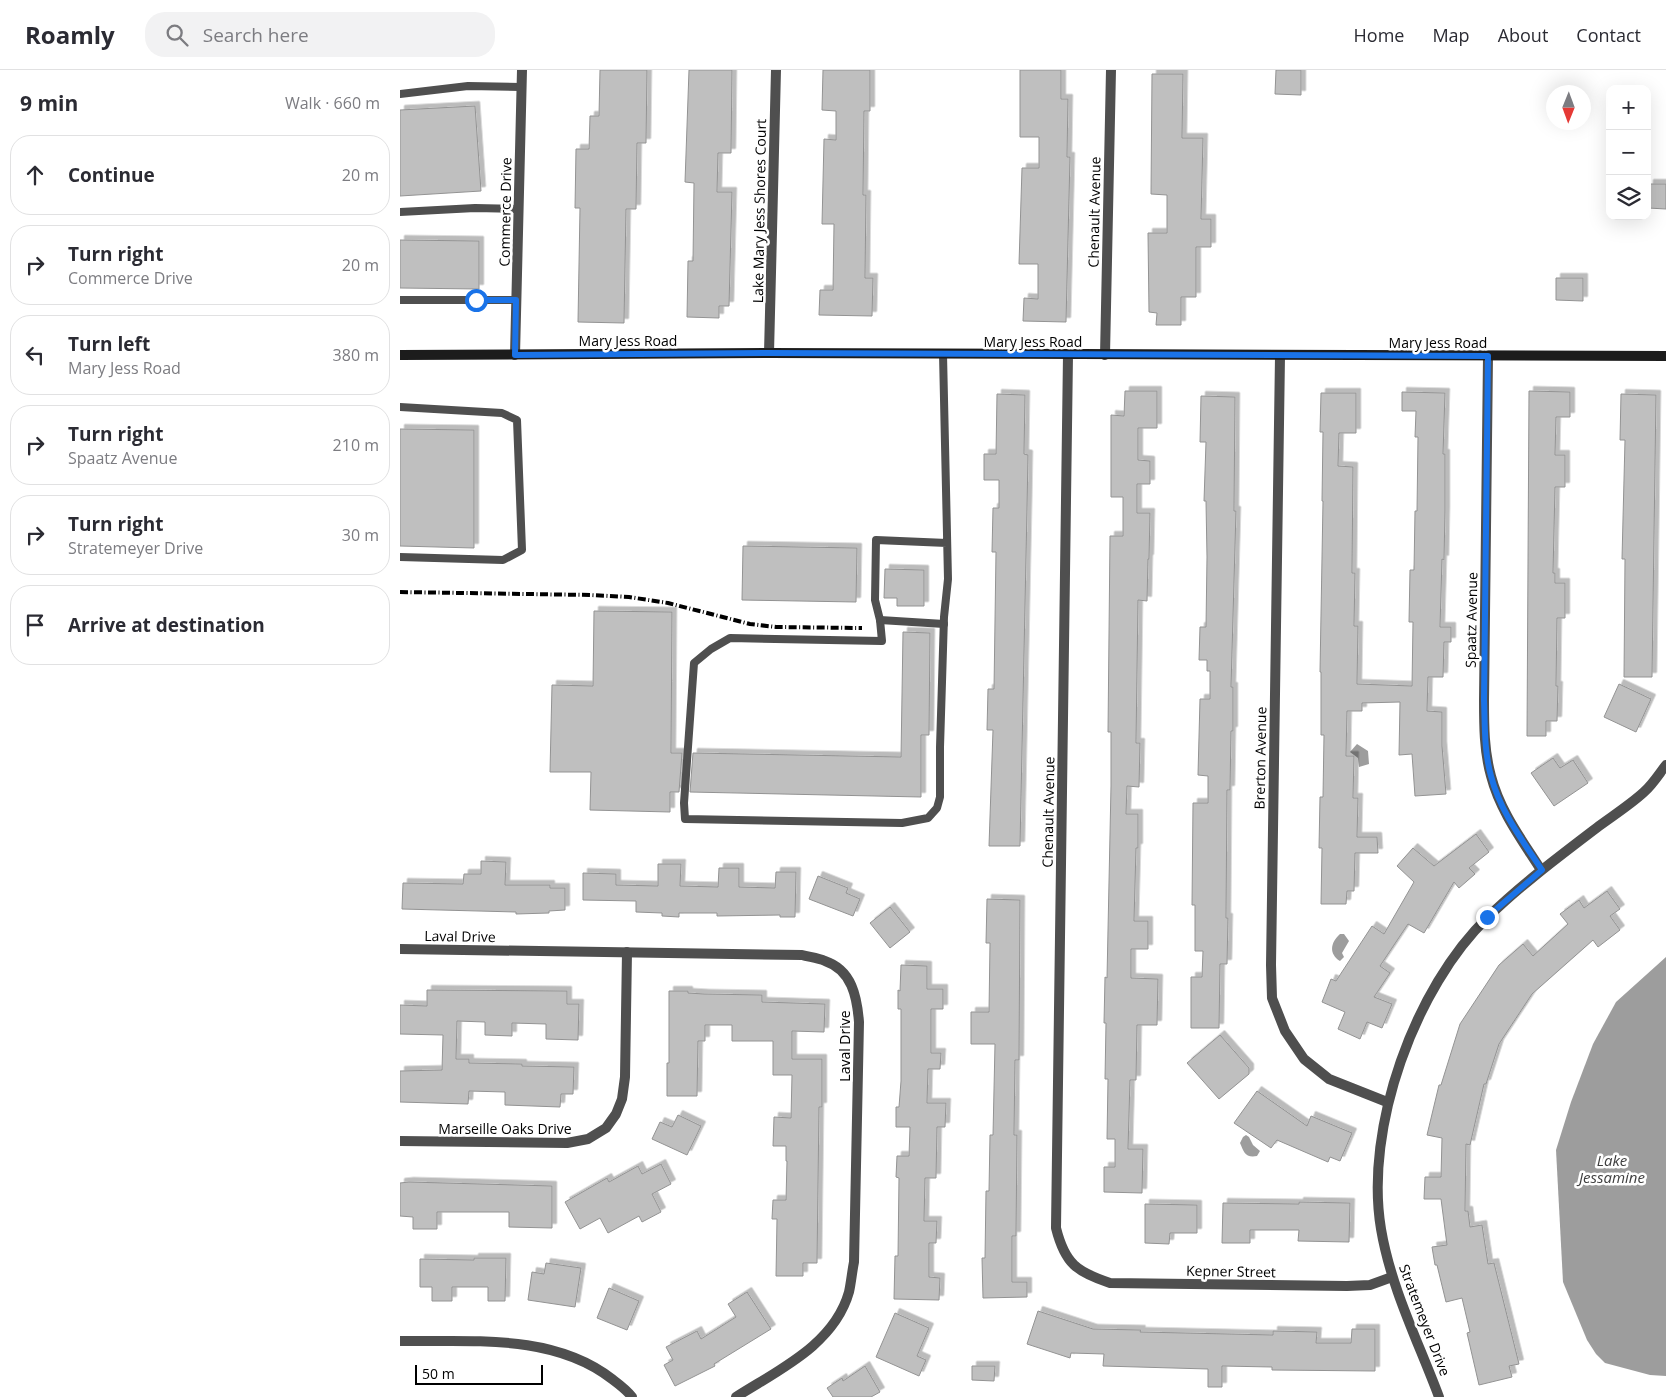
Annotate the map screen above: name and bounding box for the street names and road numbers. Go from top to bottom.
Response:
street label: Lake Mary Jess Shores Court [748,119,770,303]
street label: Chenault Avenue [1084,156,1104,268]
street label: Commerce Drive [495,157,515,267]
street label: Mary Jess Road [579,331,677,350]
street label: Mary Jess Road [984,332,1082,351]
street label: Mary Jess Road [1389,333,1487,352]
street label: Spaatz Avenue [1461,572,1481,668]
street label: Brerton Avenue [1250,706,1270,810]
street label: Chenault Avenue [1038,756,1058,868]
street label: Laval Drive [424,926,496,946]
street label: Laval Drive [835,1010,854,1082]
street label: Marseille Oaks Drive [438,1119,572,1138]
street label: Kepner Street [1186,1261,1276,1281]
street label: Stratemeyer Drive [1395,1261,1455,1379]

